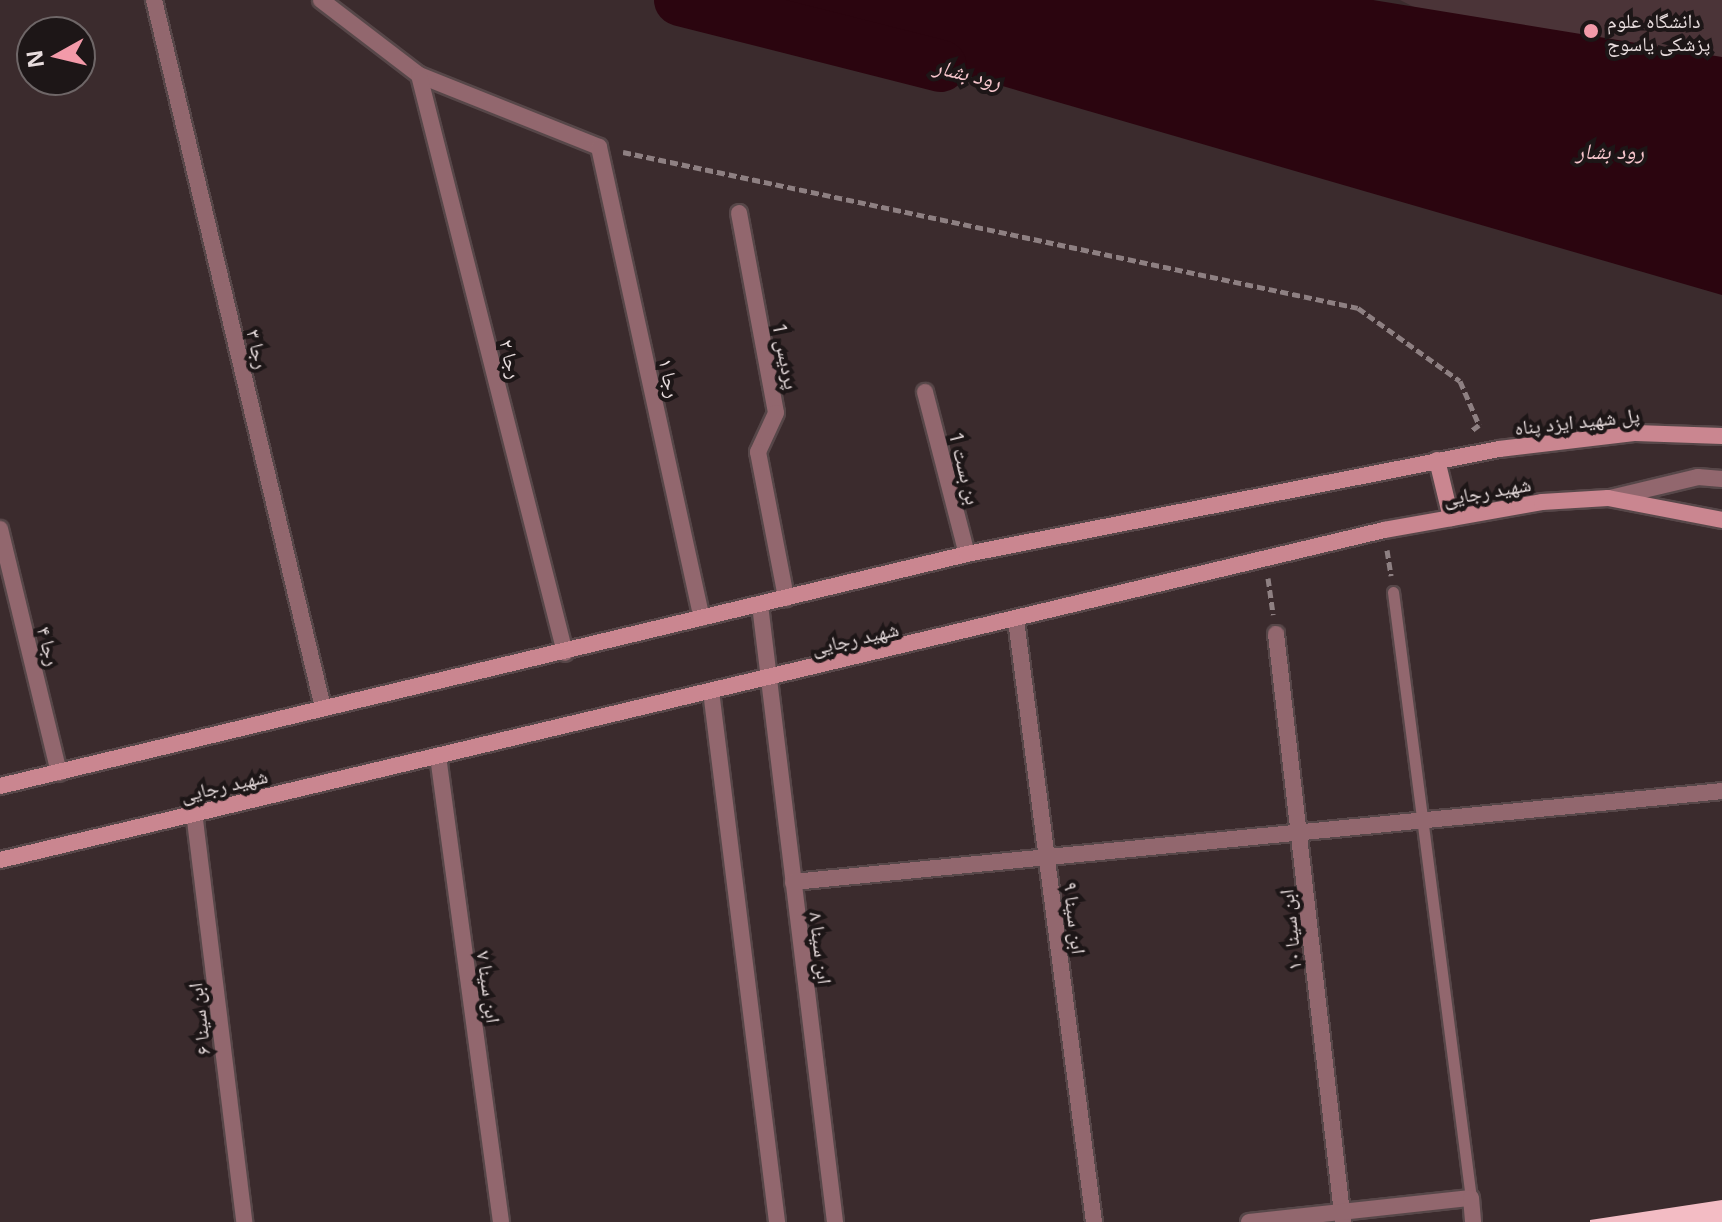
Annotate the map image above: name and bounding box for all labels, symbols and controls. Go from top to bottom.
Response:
place label: دانشگاه علوم پزشکی یاسوج [1607,8,1710,55]
north arrow [16,16,96,96]
marker: دانشگاه علوم پزشکی یاسوج [1582,22,1600,40]
text: N [18,48,50,70]
water label: رود بشار [932,52,1004,94]
water label: رود بشار [1576,138,1644,164]
street label: پردیس 1 [768,321,804,391]
street label: رجا ۳ [242,327,274,371]
street label: رجا ۲ [495,337,527,381]
street label: رجا ۱ [654,356,686,400]
street label: پل شهید ایزد پناه [1513,402,1641,440]
street label: بن بست 1 [944,429,986,507]
street label: شهید رجایی [1441,471,1533,511]
street label: شهید رجایی [809,616,901,660]
street label: رجا ۴ [33,624,65,668]
street label: شهید رجایی [178,763,270,807]
street label: ابن سینا ۹ [1059,881,1091,955]
street label: ابن سینا ۱۰ [1274,888,1306,972]
street label: ابن سینا ۸ [805,911,837,985]
street label: ابن سینا ۷ [472,949,506,1025]
street label: ابن سینا ۶ [183,982,215,1056]

